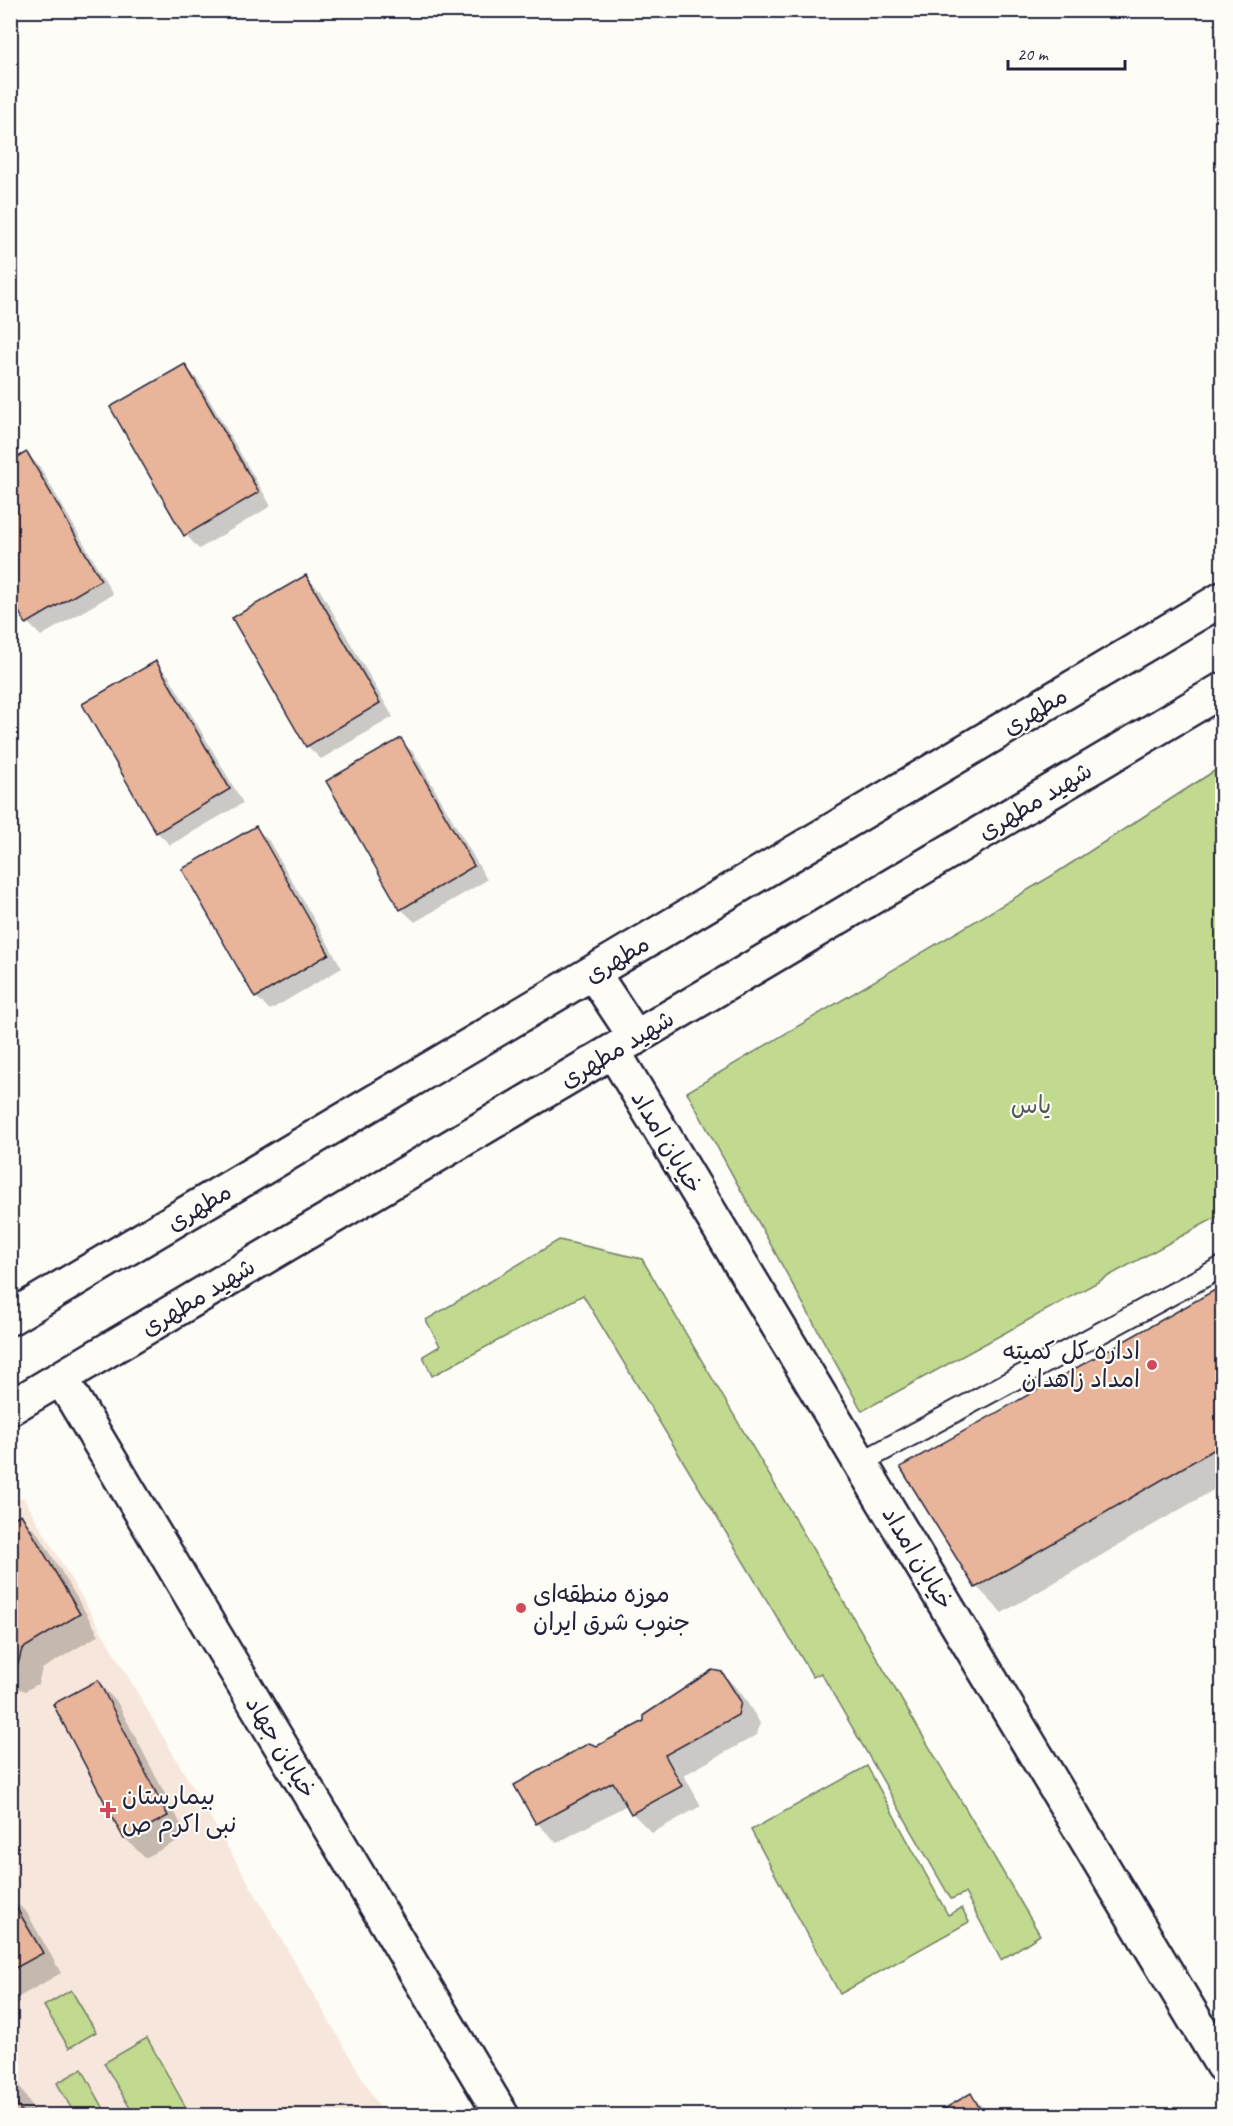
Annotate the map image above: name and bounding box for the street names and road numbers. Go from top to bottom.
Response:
street label: مطهری [997,680,1073,742]
street label: شهید مطهری [972,755,1098,847]
street label: مطهری [579,928,655,990]
street label: شهید مطهری [554,1003,680,1095]
street label: خیابان امداد [625,1085,709,1199]
street label: مطهری [161,1176,237,1238]
street label: شهید مطهری [135,1251,261,1343]
street label: خیابان امداد [876,1501,960,1615]
street label: خیابان جهاد [239,1690,323,1804]

